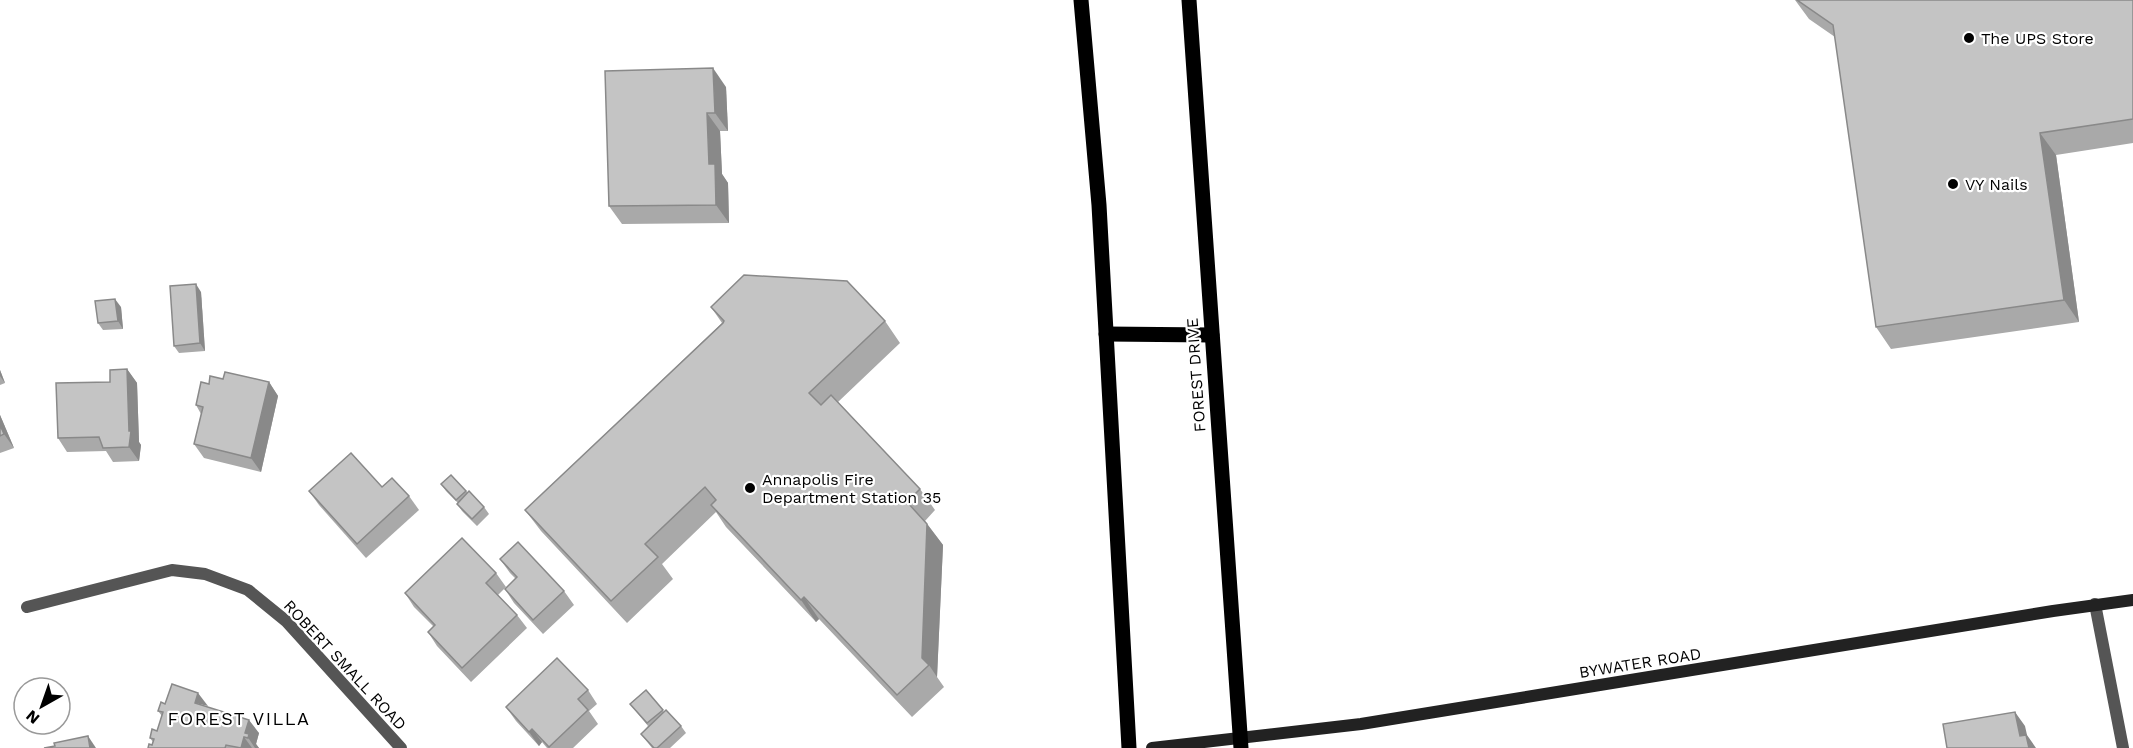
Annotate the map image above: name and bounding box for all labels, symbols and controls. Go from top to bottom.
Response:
place label: The UPS Store [1981,29,2094,48]
marker: The UPS Store [1962,31,1976,45]
place label: VY Nails [1965,175,2028,194]
marker: VY Nails [1946,177,1960,191]
street label: FOREST DRIVE [1183,317,1209,433]
place label: Annapolis Fire Department Station 35 [762,470,941,507]
marker: Annapolis Fire Department Station 35 [743,481,757,495]
street label: ROBERT SMALL ROAD [280,596,410,734]
street label: BYWATER ROAD [1578,644,1702,682]
north arrow [12,676,72,736]
text: N [22,706,43,728]
district label: FOREST VILLA [168,708,311,729]

